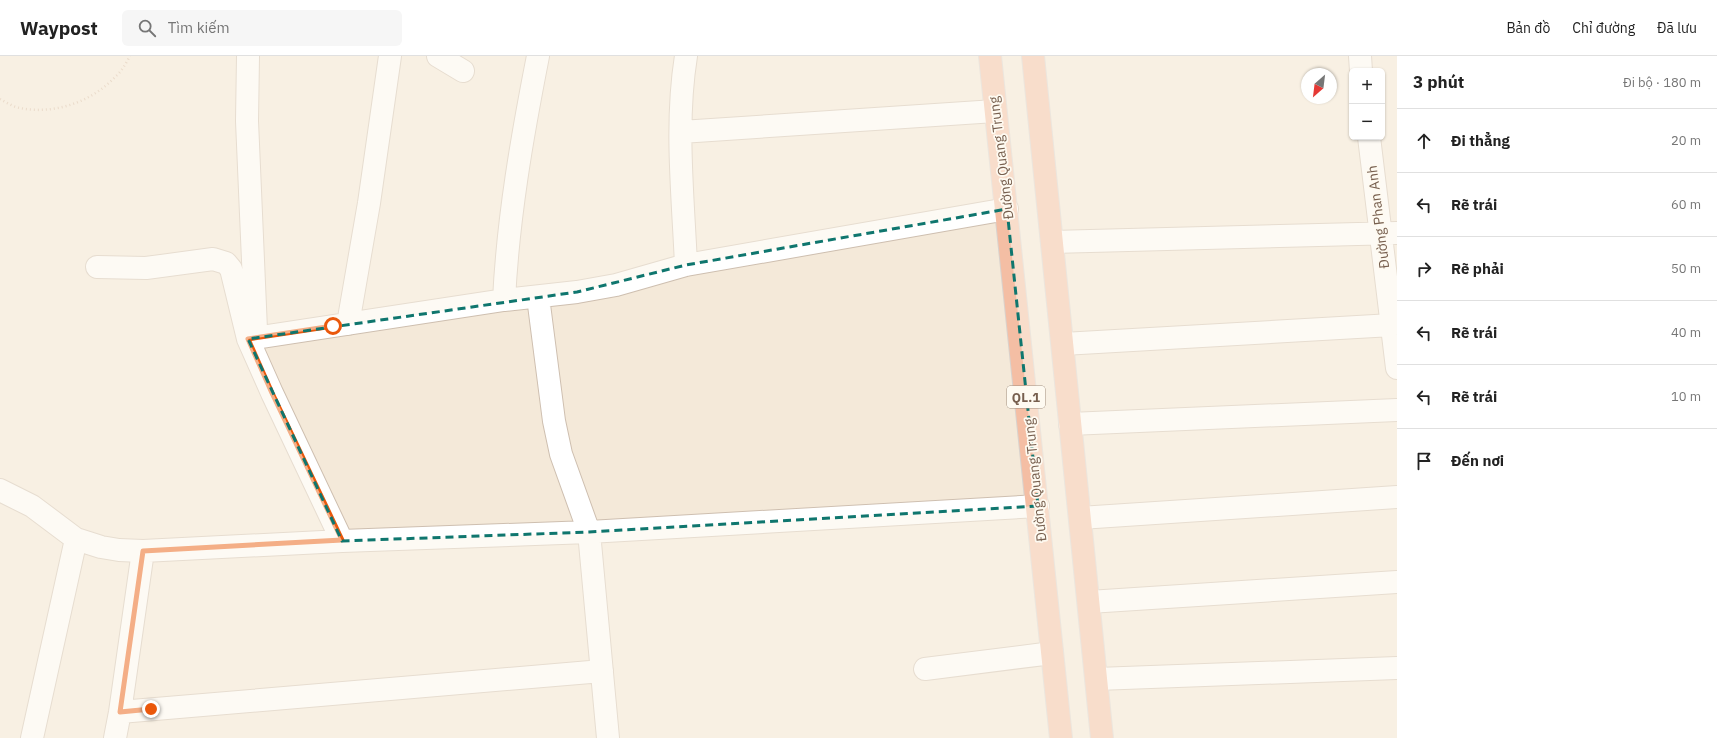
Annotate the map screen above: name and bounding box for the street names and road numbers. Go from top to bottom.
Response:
street label: Đường Quang Trung [984,95,1017,220]
street label: Đường Phan Anh [1363,164,1393,270]
road number: QL.1 [1007,386,1045,408]
street label: Đường Quang Trung [1020,417,1050,542]

